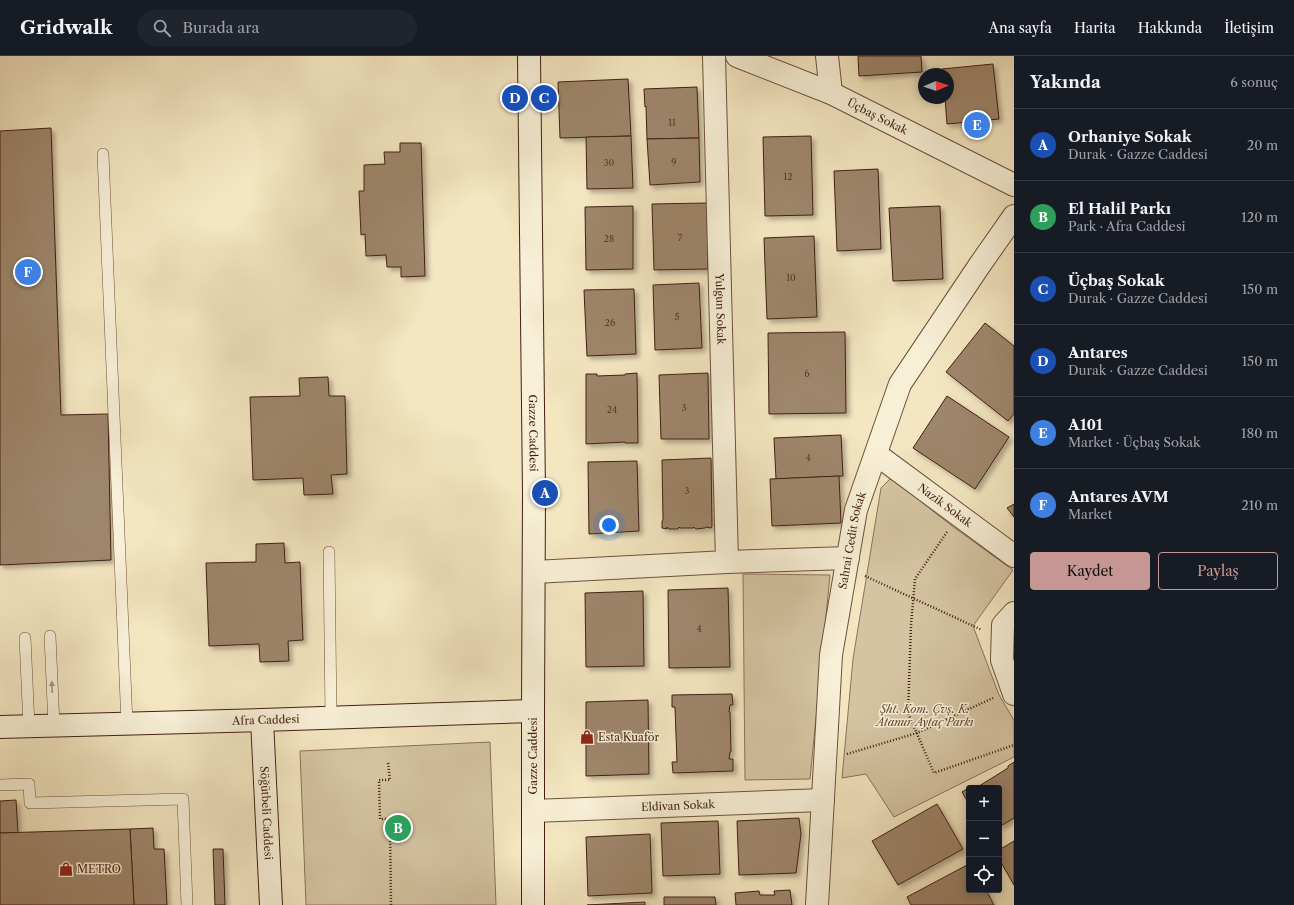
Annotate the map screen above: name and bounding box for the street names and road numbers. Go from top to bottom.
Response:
street label: Üçbaş Sokak [845,94,911,138]
street label: Yulgun Sokak [713,272,728,345]
street label: Gazze Caddesi [526,394,541,472]
street label: Nazik Sokak [915,480,976,530]
street label: Sahrai Cedit Sokak [835,489,869,590]
street label: Afra Caddesi [231,712,300,728]
street label: Gazze Caddesi [526,717,540,795]
street label: Söğütbeli Caddesi [257,766,276,861]
street label: Eldivan Sokak [641,797,716,814]

